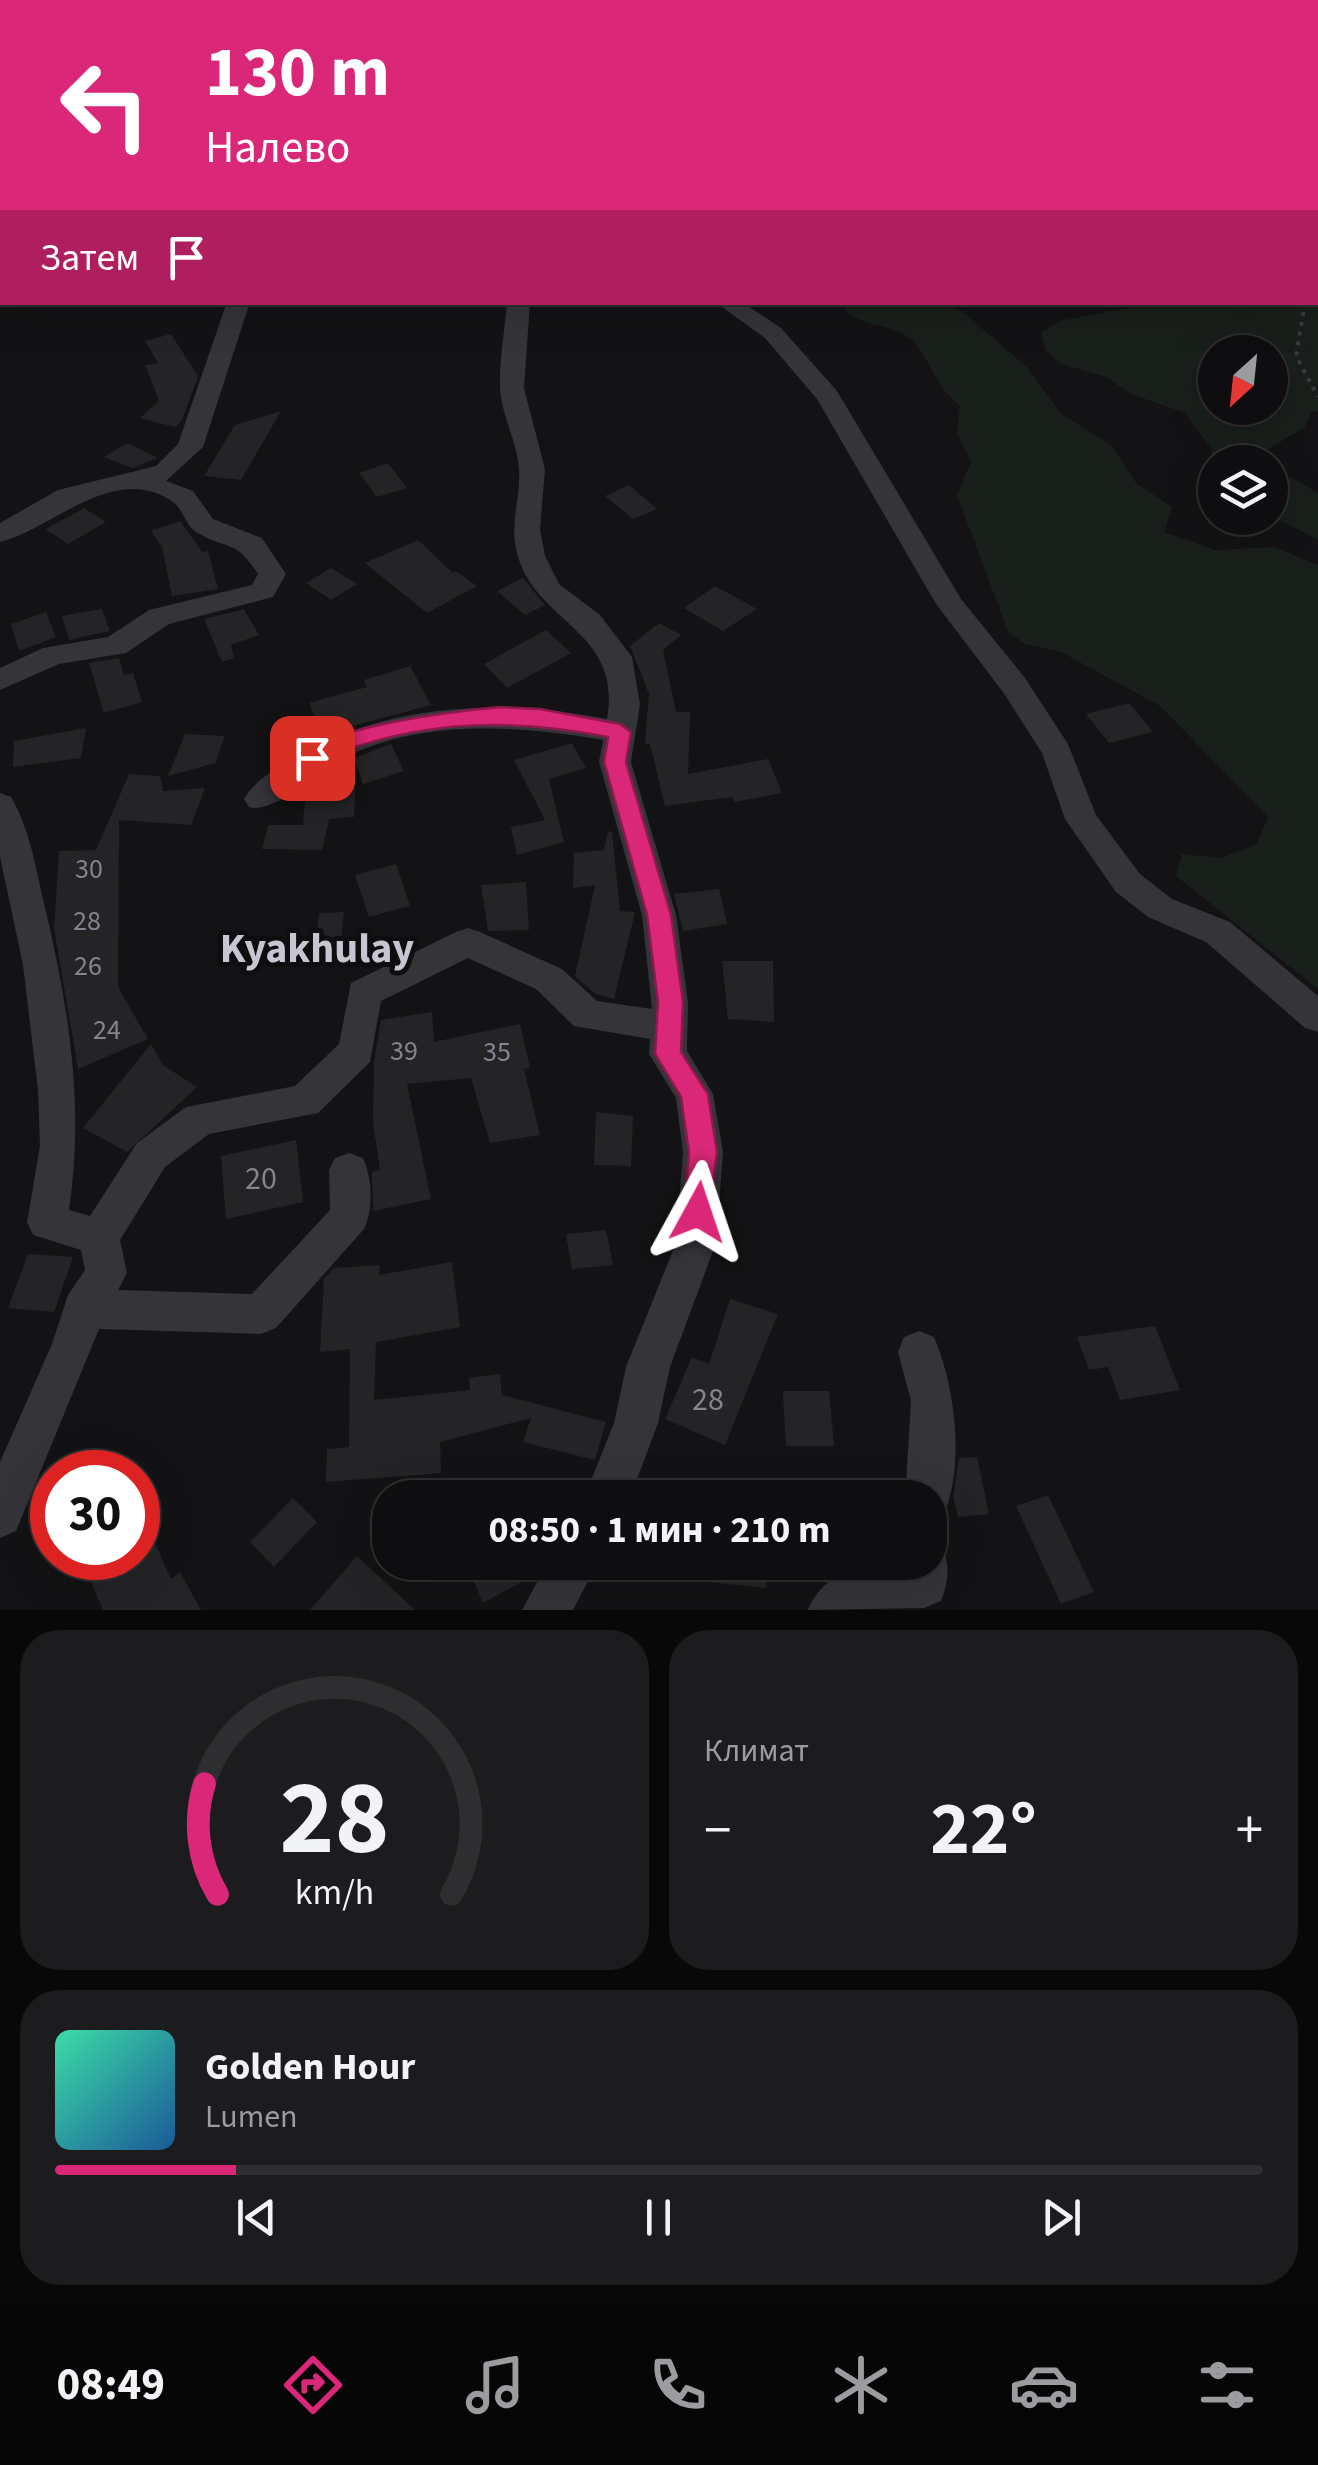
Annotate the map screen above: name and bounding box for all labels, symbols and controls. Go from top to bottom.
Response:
text: 130 m [205,23,390,123]
icon: left [40,40,170,170]
text: Налево [205,116,351,180]
icon: arrive [159,230,214,285]
text: Затем [40,231,139,285]
north arrow [1198,335,1288,425]
map controls [1198,335,1288,535]
button: layers [1198,445,1288,535]
pin [270,716,355,801]
icon: arrive [285,731,340,786]
house number: 30 [75,849,103,889]
house number: 28 [73,901,101,941]
district label: Kyakhulay [220,919,414,979]
house number: 26 [74,946,102,986]
house number: 24 [93,1010,121,1050]
house number: 39 [390,1031,418,1071]
house number: 35 [483,1032,511,1072]
house number: 20 [245,1156,277,1202]
position arrow [646,1160,750,1264]
house number: 28 [692,1377,724,1423]
speed limit sign: 30 [30,1450,160,1580]
text: 08:50 · 1 мин · 210 m [488,1503,831,1557]
text: Климат [704,1728,809,1774]
text: 28 [280,1746,389,1894]
text: 22° [930,1776,1037,1883]
text: − [704,1792,731,1870]
text: + [1236,1792,1263,1870]
text: km/h [295,1867,374,1918]
text: Golden Hour [205,2040,415,2094]
text: Lumen [205,2094,298,2140]
icon: previous [229,2190,284,2245]
icon: pause [631,2190,686,2245]
icon: next [1034,2190,1089,2245]
icon: directions [278,2350,348,2420]
icon: music [460,2350,530,2420]
icon: phone [643,2350,713,2420]
icon: climate [826,2350,896,2420]
icon: car [1009,2350,1079,2420]
icon: filters [1192,2350,1262,2420]
text: 08:49 [56,2353,165,2417]

